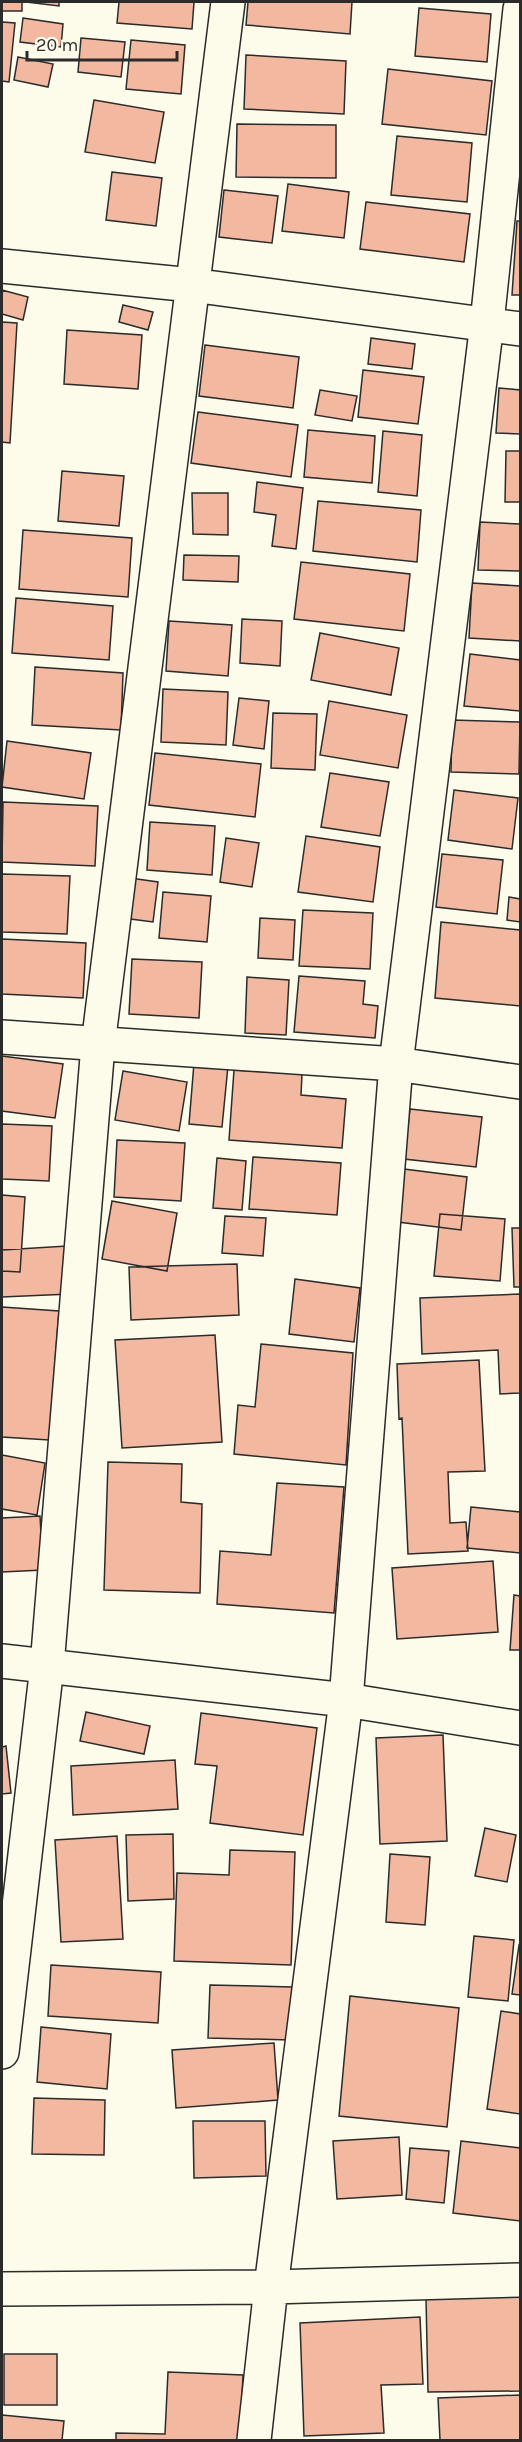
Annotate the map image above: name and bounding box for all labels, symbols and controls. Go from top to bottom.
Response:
scale bar [27,24,177,62]
text: 20 m [36,34,78,56]

